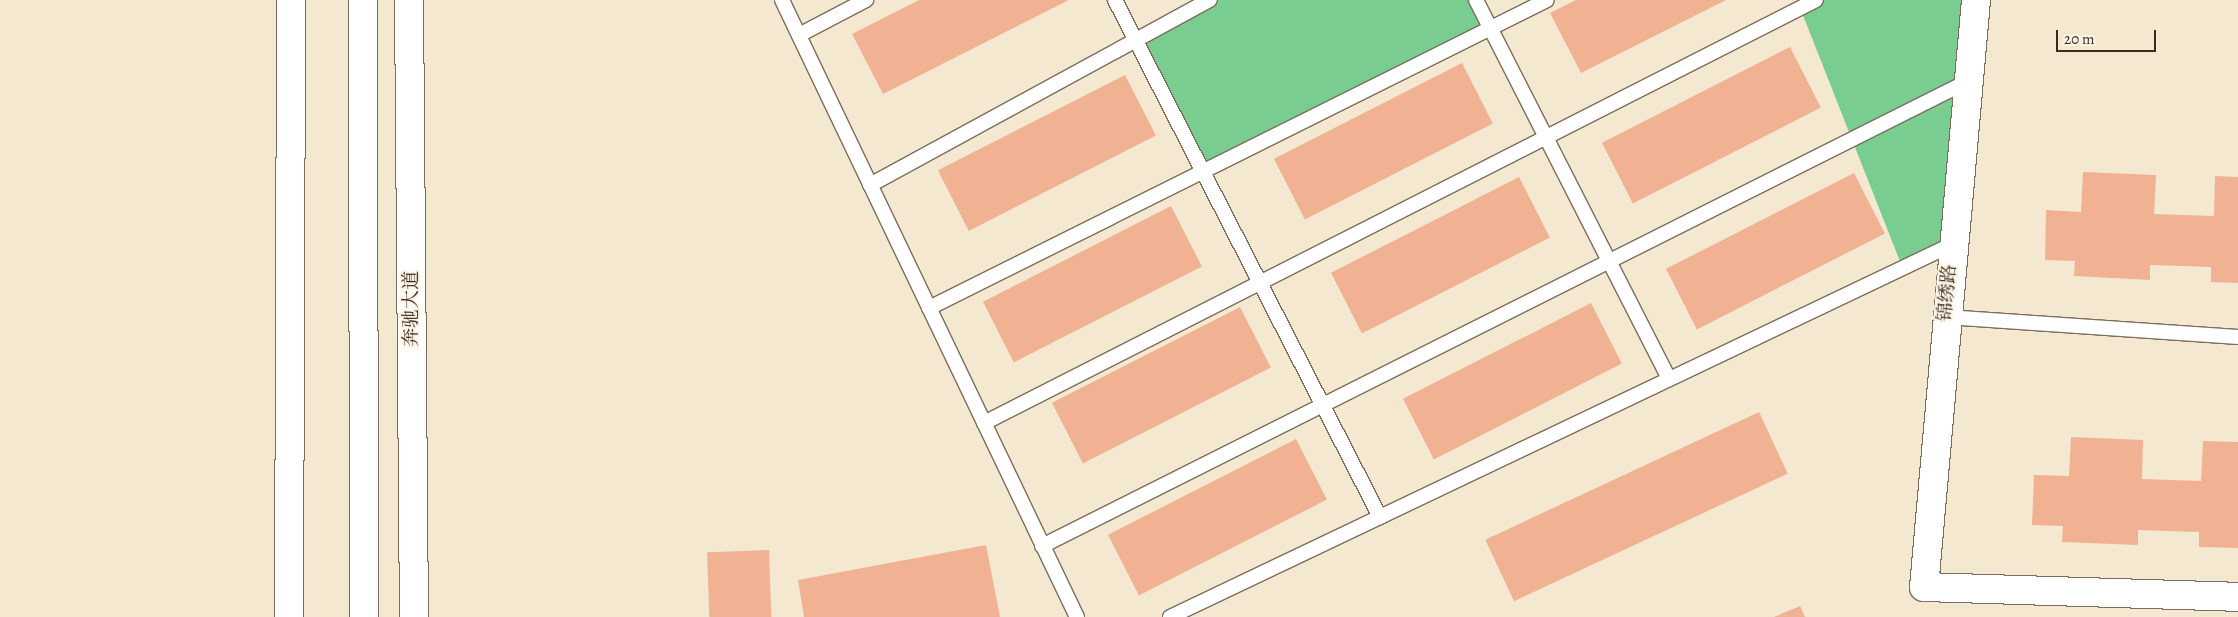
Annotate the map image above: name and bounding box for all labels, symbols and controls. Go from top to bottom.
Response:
scale bar [2058,20,2158,52]
text: 20 m [2064,29,2095,49]
street label: 锦绣路 [1934,264,1962,322]
street label: 奔驰大道 [401,271,423,347]

